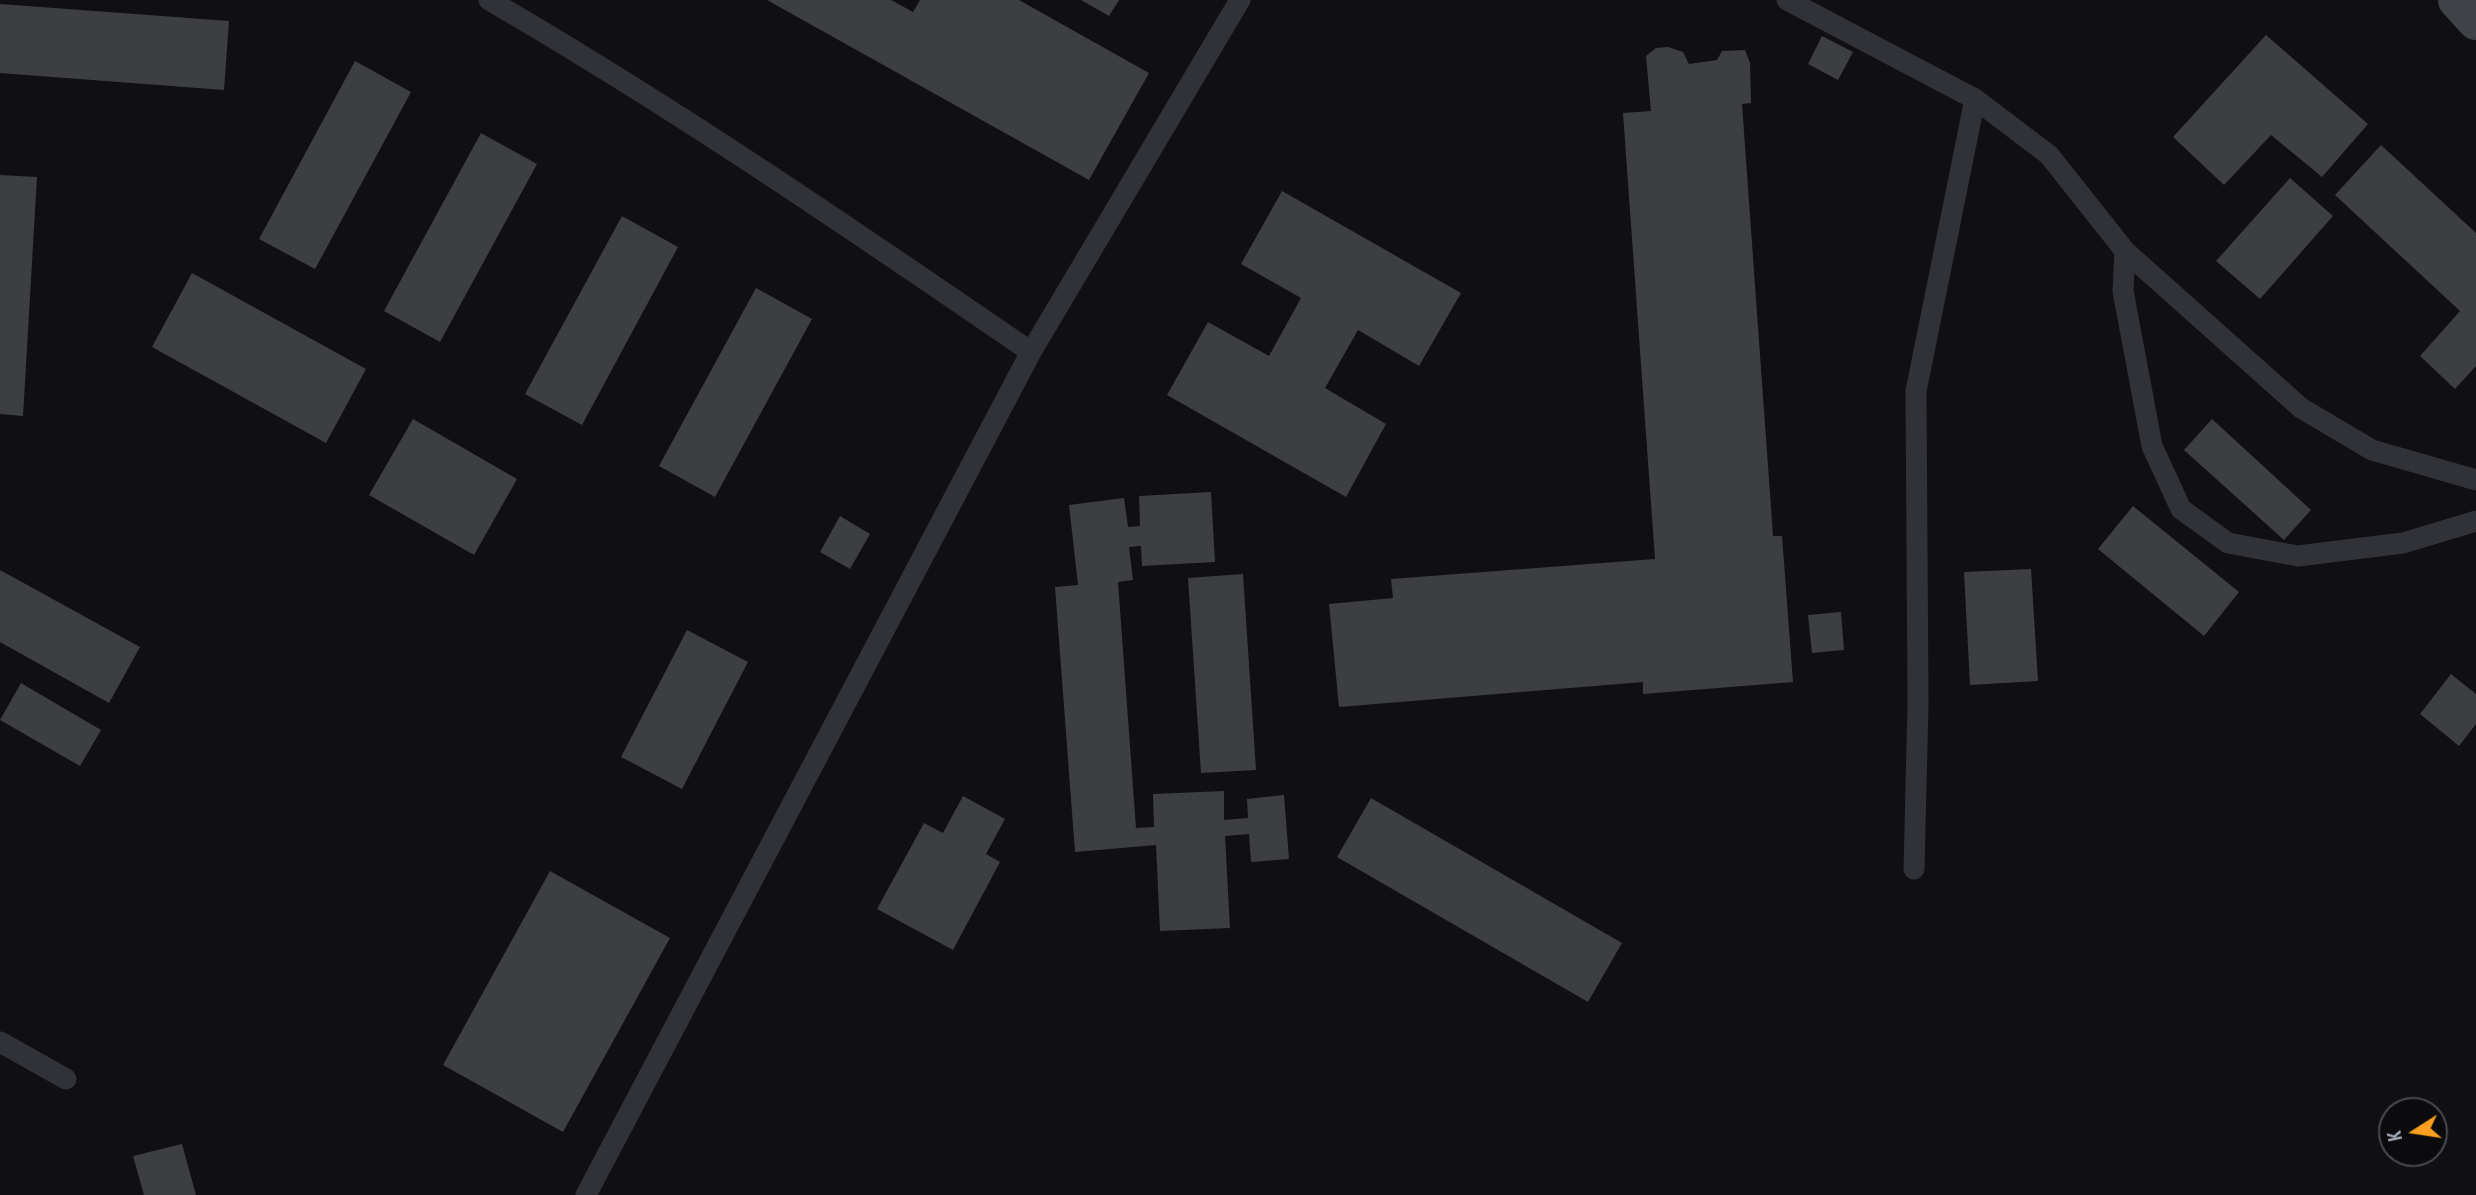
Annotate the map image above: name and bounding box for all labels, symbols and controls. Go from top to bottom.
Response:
north arrow [2378,1097,2448,1167]
text: K [2382,1129,2407,1143]

